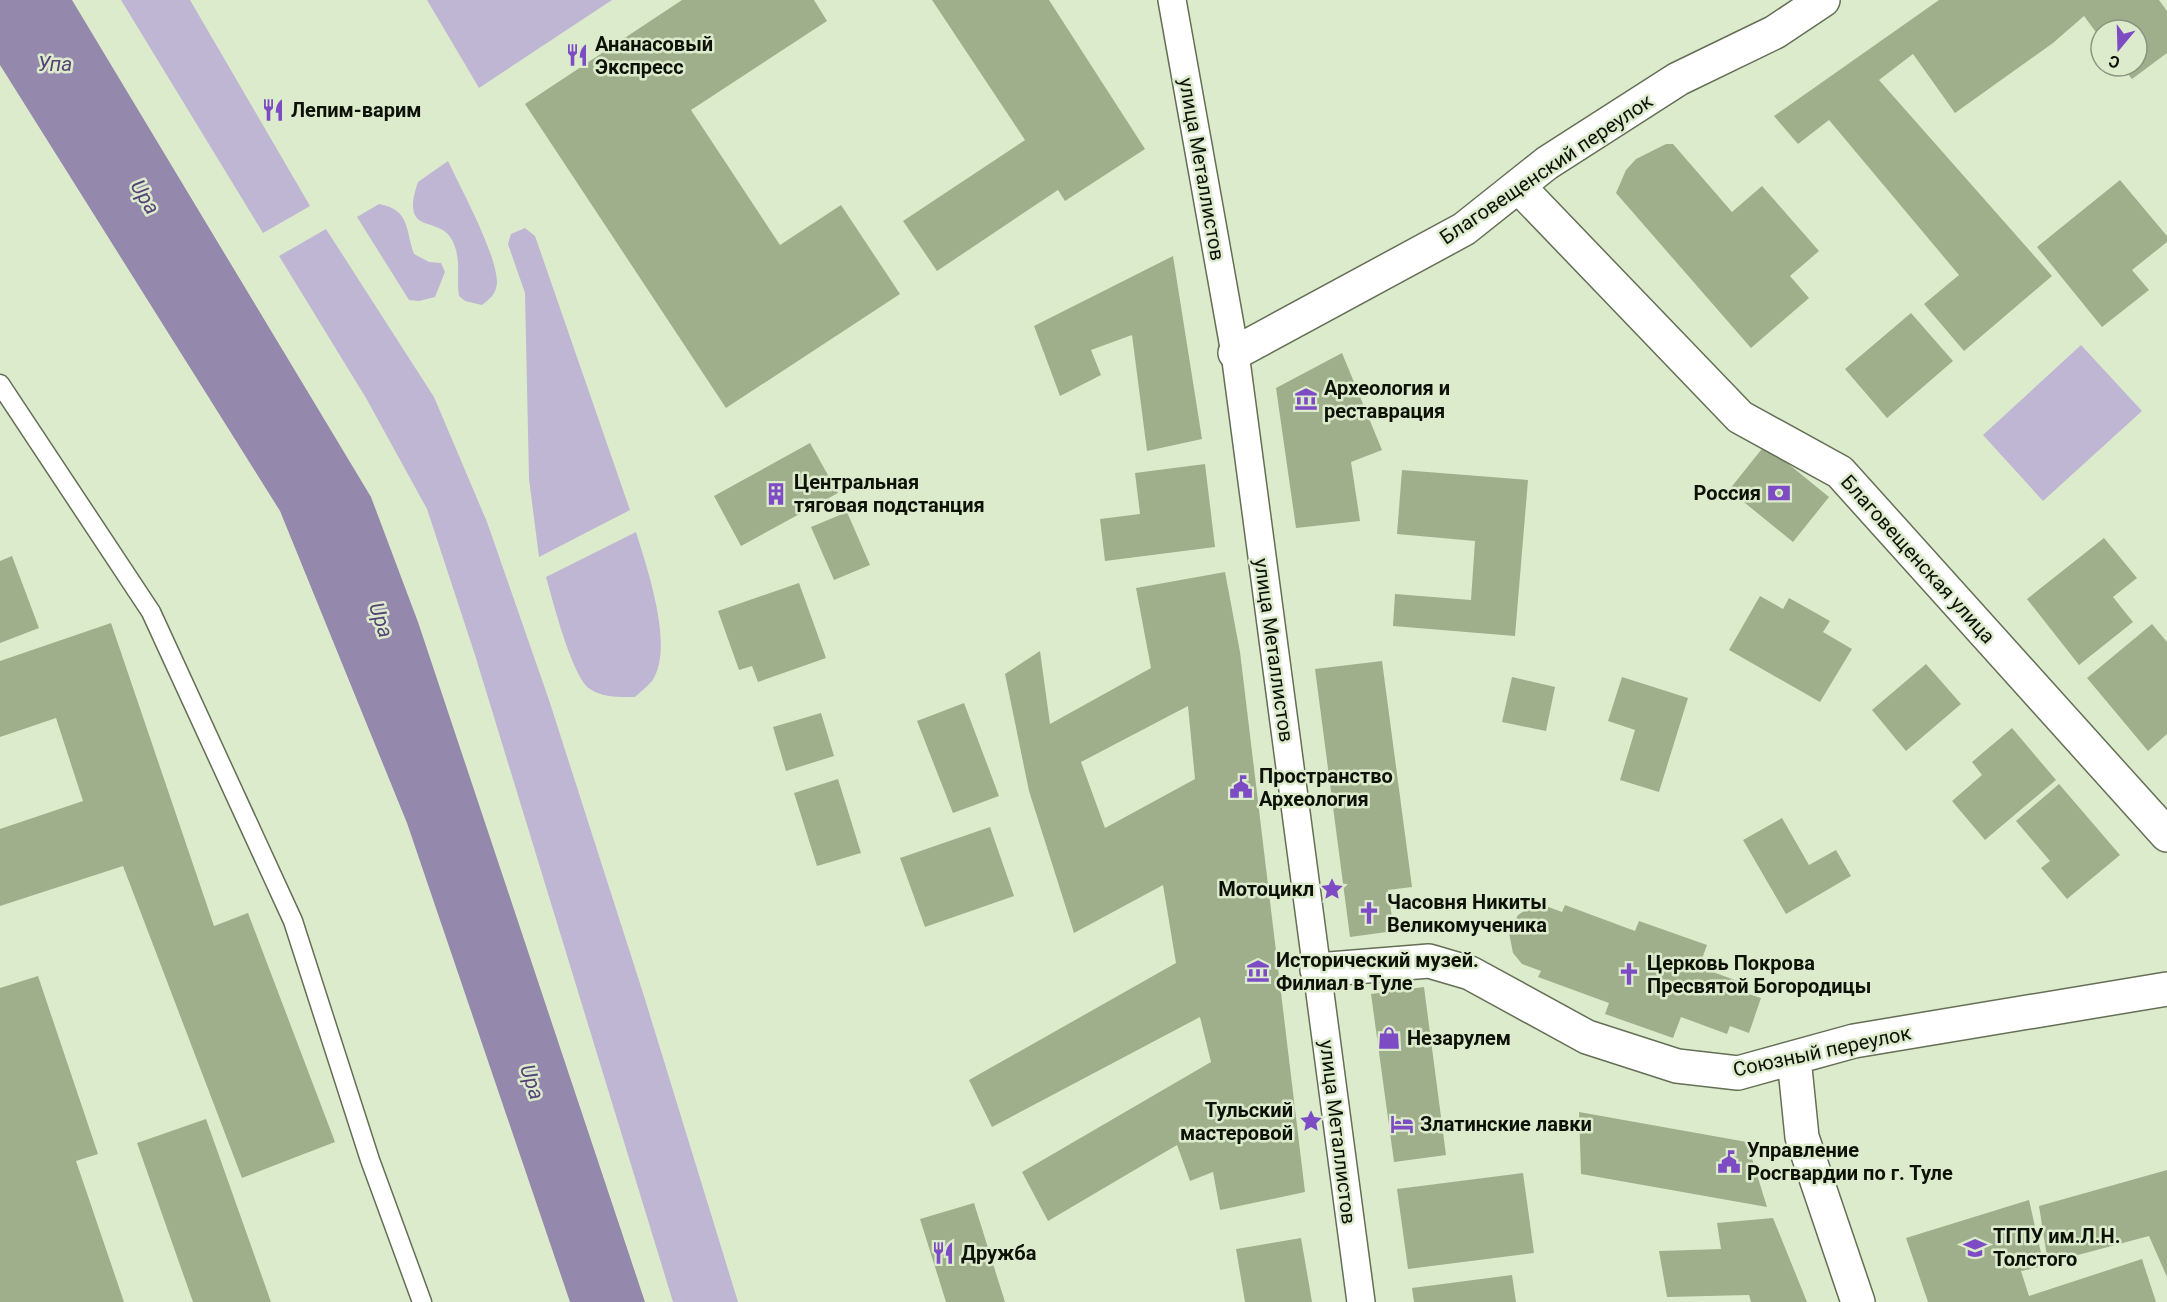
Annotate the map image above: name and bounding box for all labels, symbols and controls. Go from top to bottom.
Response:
north arrow [2089,18,2149,78]
place label: Ананасовый Экспресс [595,32,713,79]
restaurant icon: Ананасовый Экспресс [564,42,590,68]
text: С [2106,51,2122,72]
water label: Упа [38,52,72,76]
street label: улица Металлистов [1174,76,1230,262]
street label: Благовещенский переулок [1435,89,1657,249]
restaurant icon: Лепим-варим [260,97,286,123]
place label: Лепим-варим [291,98,421,122]
water label: Upa [126,175,164,219]
place label: Археология и реставрация [1324,376,1450,423]
museum icon: Археология и реставрация [1293,386,1319,412]
place label: Центральная тяговая подстанция [794,470,985,517]
street label: Благовещенская улица [1836,470,2000,648]
bank icon: Россия [1766,480,1792,506]
building icon: Центральная тяговая подстанция [763,481,789,507]
place label: Россия [1694,481,1761,505]
street label: улица Металлистов [1249,557,1299,743]
water label: Upa [364,599,398,641]
place label: Пространство Археология [1259,764,1393,811]
public building icon: Пространство Археология [1228,774,1254,800]
place icon: Мотоцикл [1319,876,1345,902]
place label: Мотоцикл [1218,877,1314,901]
place label: Часовня Никиты Великомученика [1387,890,1547,937]
church icon: Часовня Никиты Великомученика [1356,900,1382,926]
place label: Исторический музей. Филиал в Туле [1276,948,1479,995]
place label: Церковь Покрова Пресвятой Богородицы [1647,951,1871,998]
museum icon: Исторический музей. Филиал в Туле [1245,958,1271,984]
church icon: Церковь Покрова Пресвятой Богородицы [1616,961,1642,987]
street label: Союзный переулок [1731,1020,1913,1082]
shop icon: Незарулем [1376,1025,1402,1051]
place label: Незарулем [1407,1026,1511,1050]
street label: улица Металлистов [1315,1039,1361,1225]
water label: Upa [515,1061,549,1103]
place label: Тульский мастеровой [1180,1098,1293,1145]
place icon: Тульский мастеровой [1298,1108,1324,1134]
hotel icon: Златинские лавки [1389,1111,1415,1137]
place label: Златинские лавки [1420,1112,1592,1136]
place label: Управление Росгвардии по г. Туле [1747,1138,1953,1185]
public building icon: Управление Росгвардии по г. Туле [1716,1149,1742,1175]
place label: ТГПУ им.Л.Н. Толстого [1993,1224,2120,1271]
school or university icon: ТГПУ им.Л.Н. Толстого [1962,1235,1988,1261]
restaurant icon: Дружба [930,1240,956,1266]
place label: Дружба [961,1241,1037,1265]

